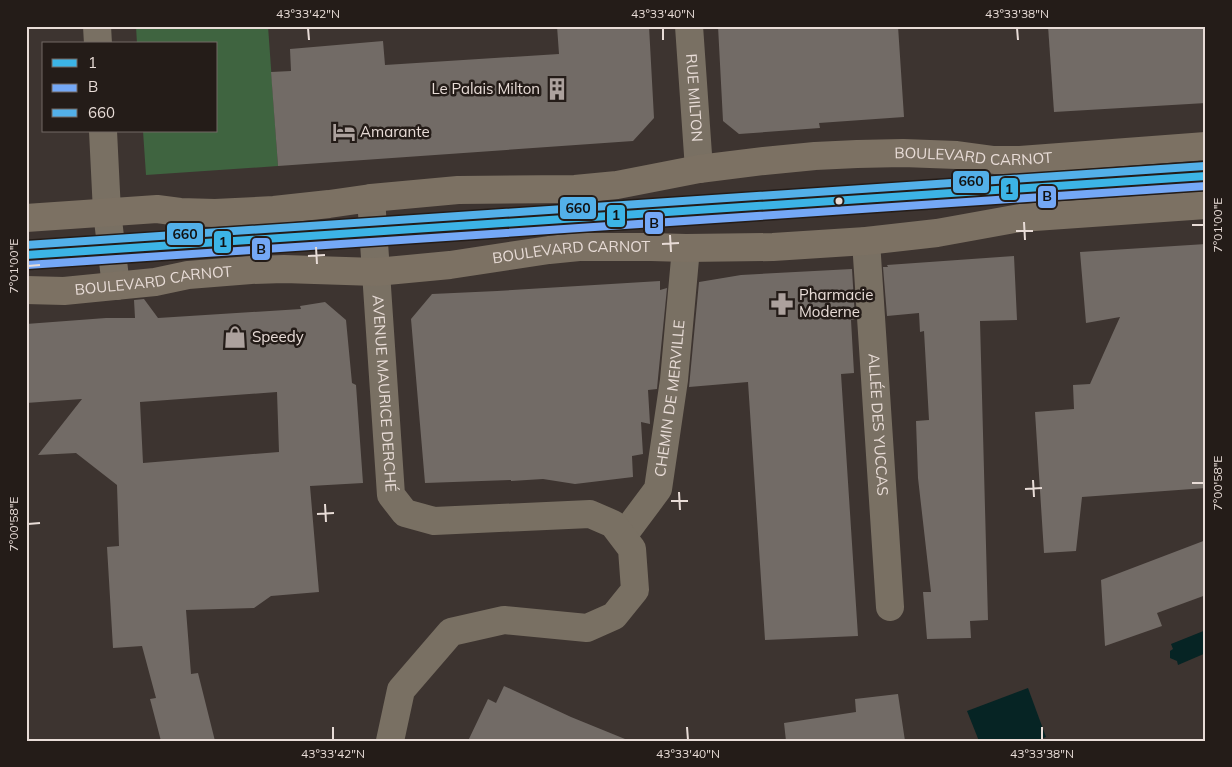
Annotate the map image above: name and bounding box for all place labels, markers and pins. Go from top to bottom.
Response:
building icon: Le Palais Milton [544,76,570,102]
place label: Le Palais Milton [431,79,540,98]
hotel icon: Amarante [331,119,357,145]
place label: Amarante [360,122,430,141]
unlabelled marker [834,196,844,206]
place label: Pharmacie Moderne [799,285,873,321]
pharmacy icon: Pharmacie Moderne [769,291,795,317]
shop icon: Speedy [222,324,248,350]
place label: Speedy [252,327,304,346]

